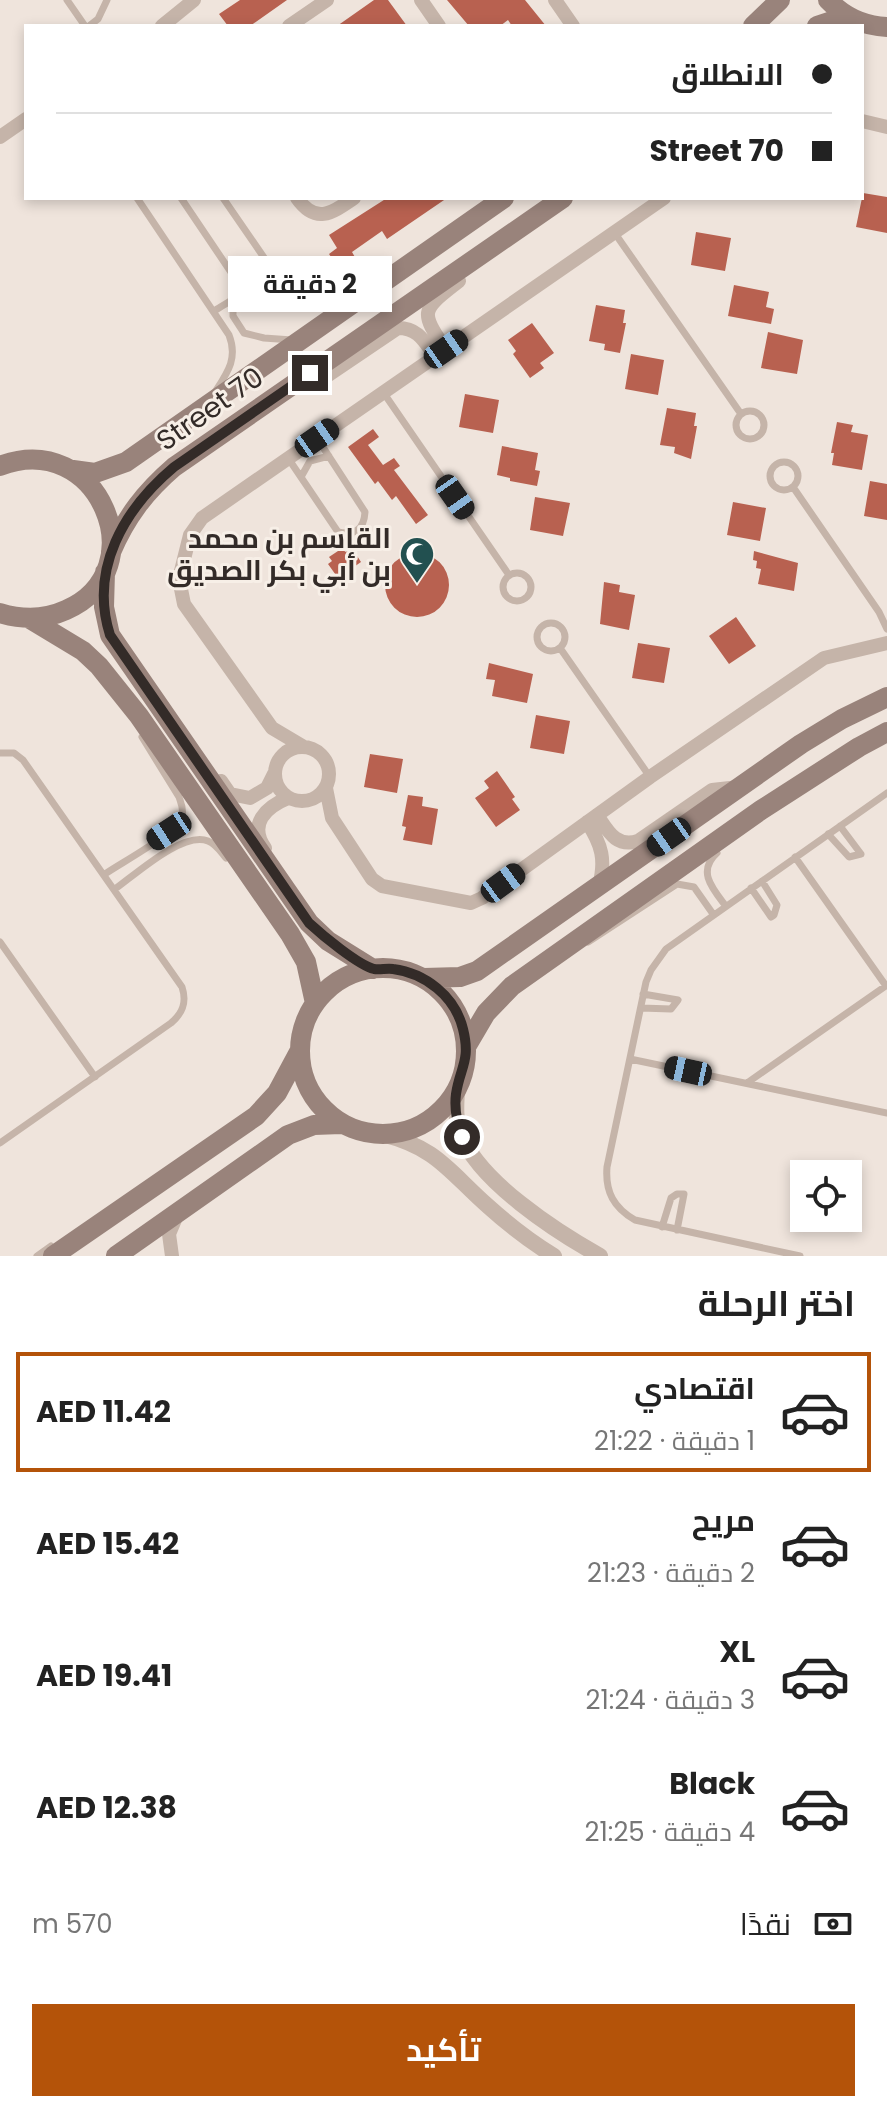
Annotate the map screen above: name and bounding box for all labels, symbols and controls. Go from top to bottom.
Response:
text: الانطلاق [671,53,784,96]
text: Street 70 [649,129,784,172]
callout: 2 دقيقة [228,257,392,313]
text: 2 دقيقة [263,266,357,302]
car [419,325,473,373]
route end [292,355,328,391]
street label: Street 70 [149,358,271,460]
car [290,414,344,462]
car [431,470,479,524]
place label: القاسم بن محمد بن أبي بكر الصديق [167,519,391,593]
mosque icon: القاسم بن محمد بن أبي بكر الصديق [398,535,436,585]
car [142,808,196,854]
car [642,813,696,861]
car [477,859,529,907]
car [662,1054,714,1088]
route start [444,1119,480,1155]
map controls [790,1160,862,1232]
button: locate [790,1160,862,1232]
text: اختر الرحلة [698,1278,855,1329]
text: اقتصادي [634,1367,755,1410]
icon: car [779,1376,851,1448]
text: AED 11.42 [36,1390,171,1433]
text: 1 دقيقة · 21:22 [594,1423,755,1459]
text: مريح [692,1499,755,1542]
icon: car [779,1508,851,1580]
text: AED 15.42 [36,1522,179,1565]
text: 2 دقيقة · 21:23 [587,1555,755,1591]
text: XL [719,1630,755,1673]
icon: car [779,1640,851,1712]
text: AED 19.41 [36,1654,172,1697]
text: 3 دقيقة · 21:24 [586,1682,755,1718]
text: Black [669,1762,755,1805]
icon: car [779,1772,851,1844]
text: AED 12.38 [36,1786,177,1829]
text: 4 دقيقة · 21:25 [585,1814,755,1850]
icon: cash [811,1902,855,1946]
text: نقدًا [740,1903,791,1946]
text: 570 m [32,1906,113,1942]
button: تأكيد [32,2004,855,2096]

